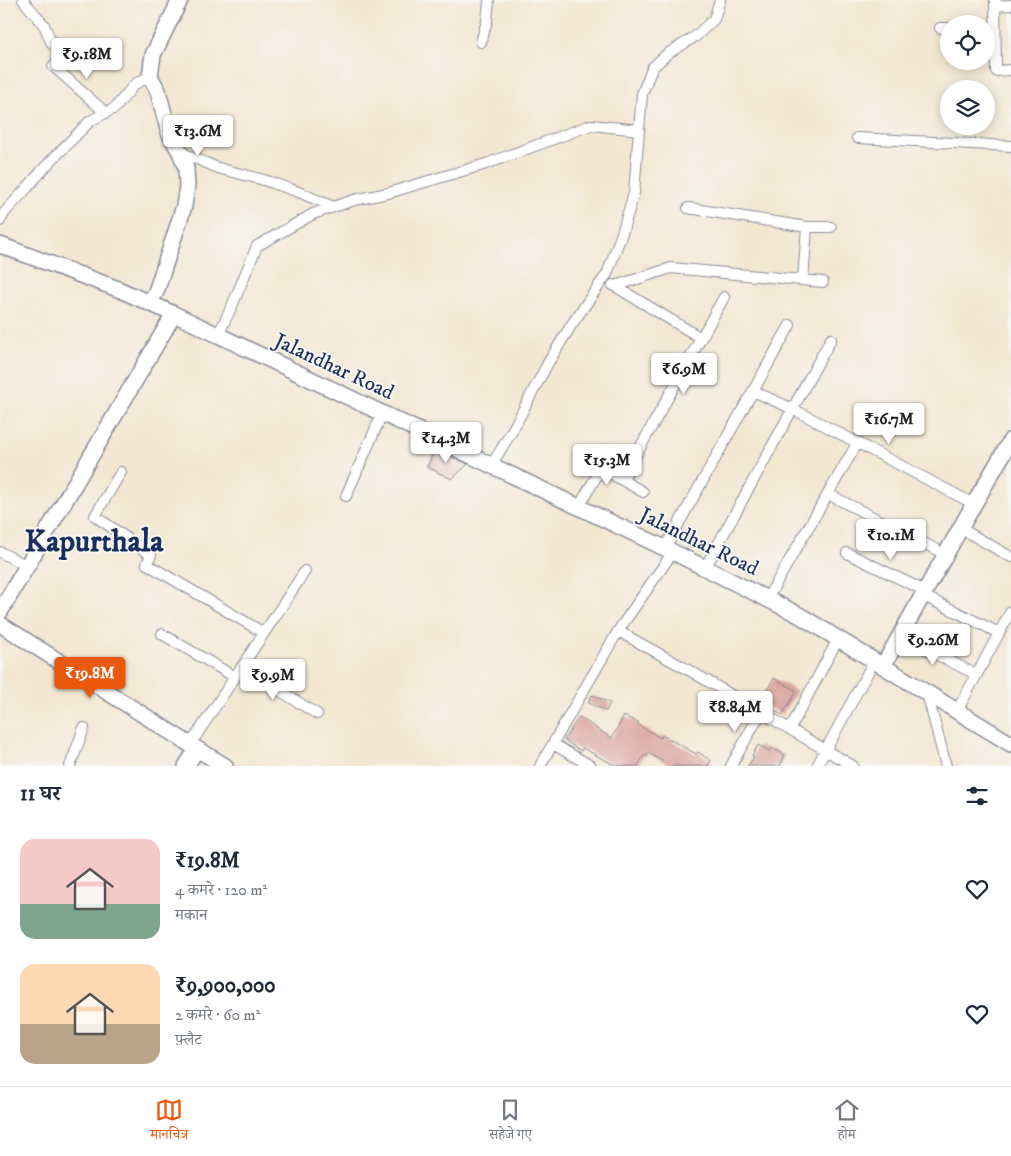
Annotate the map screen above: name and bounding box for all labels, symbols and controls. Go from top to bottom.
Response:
map controls [940,15,995,135]
button: locate [940,15,995,70]
pin: ₹9.18M [46,38,128,80]
text: ₹9.18M [62,44,112,64]
button: layers [940,80,995,135]
pin: ₹13.6M [157,114,239,157]
text: ₹13.6M [174,121,222,141]
street label: Jalandhar Road [268,327,399,406]
pin: ₹6.9M [649,352,719,395]
text: ₹6.9M [662,359,706,379]
pin: ₹16.7M [848,402,930,445]
text: ₹16.7M [864,409,914,429]
pin: ₹14.3M [405,422,487,464]
text: ₹14.3M [422,428,470,448]
pin: ₹15.3M [566,444,648,486]
text: ₹15.3M [584,450,630,470]
street label: Jalandhar Road [633,501,763,582]
pin: ₹10.1M [850,518,932,561]
district label: Kapurthala [25,523,164,561]
text: ₹10.1M [867,525,915,545]
pin: ₹9.26M [892,624,974,666]
text: ₹9.26M [907,630,959,650]
pin: ₹19.8M [49,656,131,699]
pin: ₹9.9M [238,658,308,701]
text: ₹19.8M [65,663,115,683]
text: ₹9.9M [251,665,295,685]
pin: ₹8.84M [694,690,776,733]
text: ₹8.84M [709,697,761,717]
text: 11 घर [20,781,61,807]
icon: filters [963,782,991,810]
text: ₹19.8M [175,848,240,874]
icon: home [60,859,120,919]
icon: heart [963,875,991,903]
text: 4 कमरे · 120 m² [175,880,267,900]
text: मकान [175,905,207,925]
text: ₹9,900,000 [175,973,276,999]
icon: home [60,984,120,1044]
icon: heart [963,1000,991,1028]
text: 2 कमरे · 60 m² [175,1005,260,1025]
text: फ़्लैट [175,1030,202,1050]
tab: मानचित्र [150,1096,188,1148]
tab: सहेजे गए [489,1096,532,1148]
tab: होम [833,1096,861,1148]

